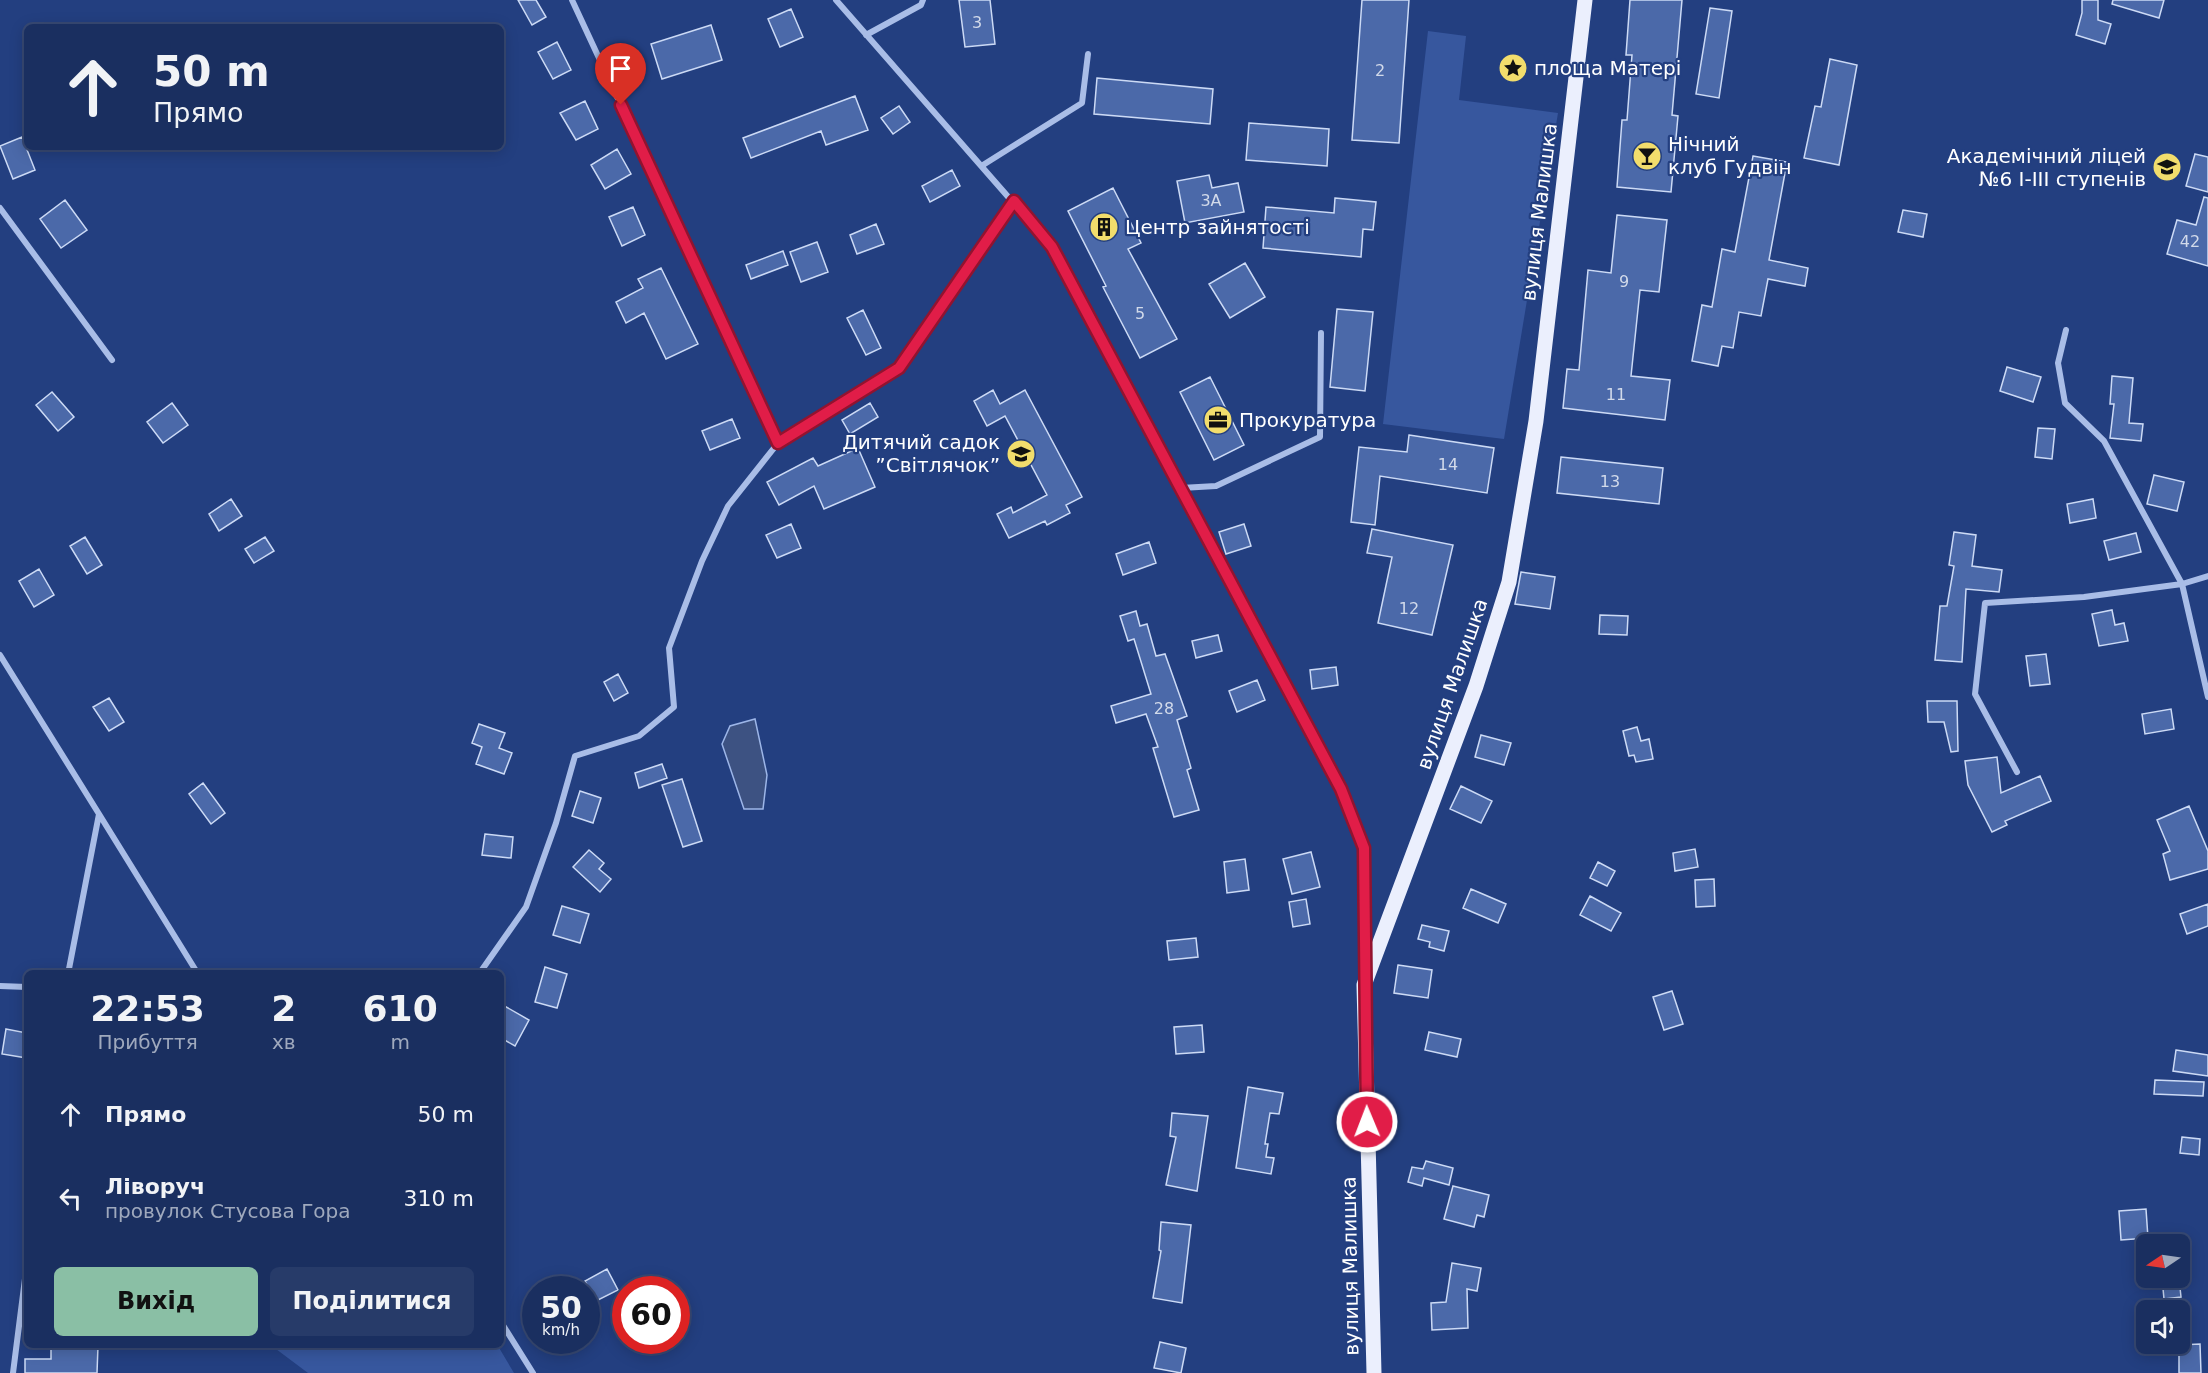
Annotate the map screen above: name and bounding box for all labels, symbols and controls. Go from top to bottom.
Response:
house number: 3 [972,13,982,32]
pin [595,43,646,105]
text: 50 m [153,47,270,96]
icon: ahead [54,48,132,126]
icon: arrive [604,52,637,85]
place icon: площа Матері [1497,52,1529,84]
place label: площа Матері [1534,56,1681,80]
house number: 2 [1375,61,1385,80]
text: Прямо [153,97,244,128]
street label: вулиця Малишка [1516,122,1562,302]
place label: Нічний клуб Гудвін [1668,132,1792,179]
bar icon: Нічний клуб Гудвін [1631,140,1663,172]
place label: Академічний ліцей №6 І-ІІІ ступенів [1947,144,2146,191]
school or university icon: Академічний ліцей №6 І-ІІІ ступенів [2151,151,2183,183]
house number: 3А [1200,191,1222,210]
building icon: Центр зайнятості [1088,211,1120,243]
place label: Центр зайнятості [1125,215,1310,239]
house number: 42 [2180,232,2200,251]
house number: 9 [1619,272,1629,291]
house number: 5 [1135,304,1145,323]
house number: 11 [1606,385,1626,404]
office icon: Прокуратура [1202,404,1234,436]
place label: Прокуратура [1239,408,1376,432]
place label: Дитячий садок ”Світлячок” [842,430,1000,477]
school or university icon: Дитячий садок ”Світлячок” [1005,438,1037,470]
house number: 14 [1438,455,1458,474]
house number: 13 [1600,472,1620,491]
street label: вулиця Малишка [1411,595,1493,773]
house number: 12 [1399,599,1419,618]
house number: 28 [1154,699,1174,718]
text: 22:53 [90,988,205,1029]
text: 2 [271,988,296,1029]
text: 610 [363,988,438,1029]
text: Прибуття [97,1030,198,1054]
text: хв [272,1030,296,1054]
text: m [390,1030,410,1054]
position arrow [1335,1090,1399,1154]
icon: ahead [54,1098,87,1131]
text: Прямо [105,1102,186,1127]
text: 50 m [418,1102,474,1127]
text: Ліворуч [105,1174,205,1199]
street label: вулиця Малишка [1336,1176,1364,1356]
icon: left [54,1182,87,1215]
text: 310 m [404,1186,474,1211]
text: провулок Стусова Гора [105,1199,351,1223]
north arrow [2136,1234,2190,1288]
map controls [2136,1234,2190,1354]
button: Вихід [54,1267,258,1336]
button: Поділитися [270,1267,474,1336]
speed limit sign: 60 [612,1276,690,1354]
text: 50 [540,1290,582,1325]
button: sound [2136,1300,2190,1354]
text: km/h [542,1321,580,1339]

